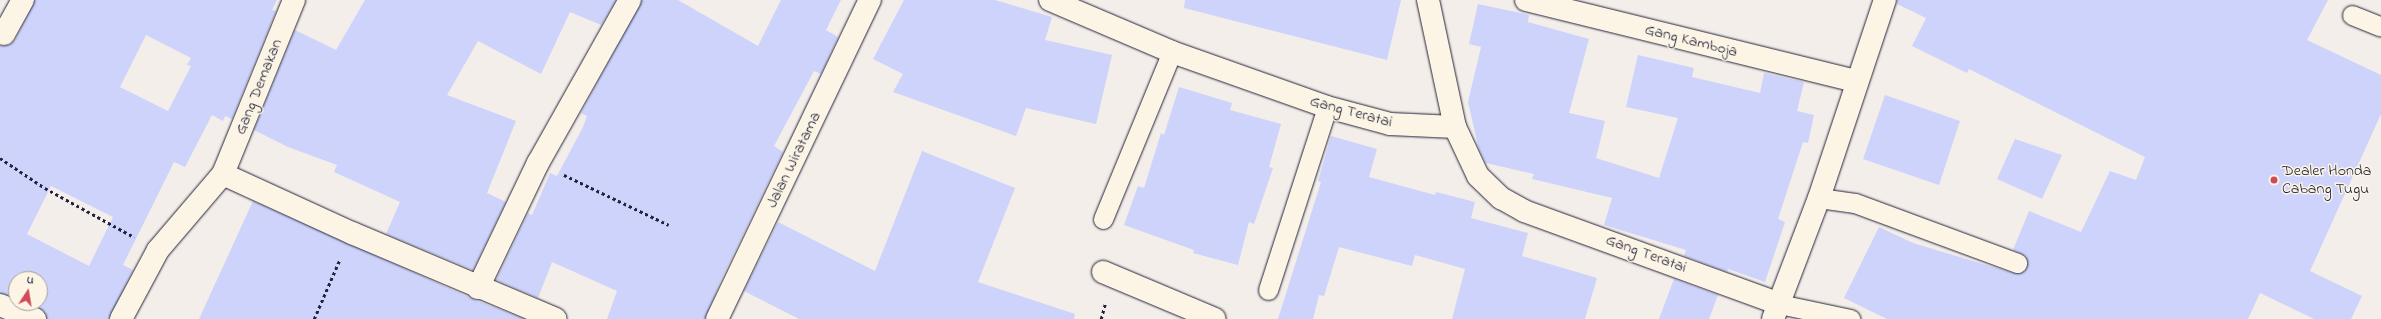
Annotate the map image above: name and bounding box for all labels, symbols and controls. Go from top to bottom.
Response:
street label: Gang Kamboja [1643,20,1739,62]
street label: Gang Demakan [231,36,287,138]
street label: Gang Teratai [1308,92,1394,132]
street label: Jalan Wiratama [762,109,826,211]
place label: Dealer Honda Cabang Tugu [2282,161,2372,199]
marker: Dealer Honda Cabang Tugu [2269,175,2279,185]
street label: Gang Teratai [1603,231,1689,277]
north arrow [8,271,48,311]
text: U [25,272,35,289]

